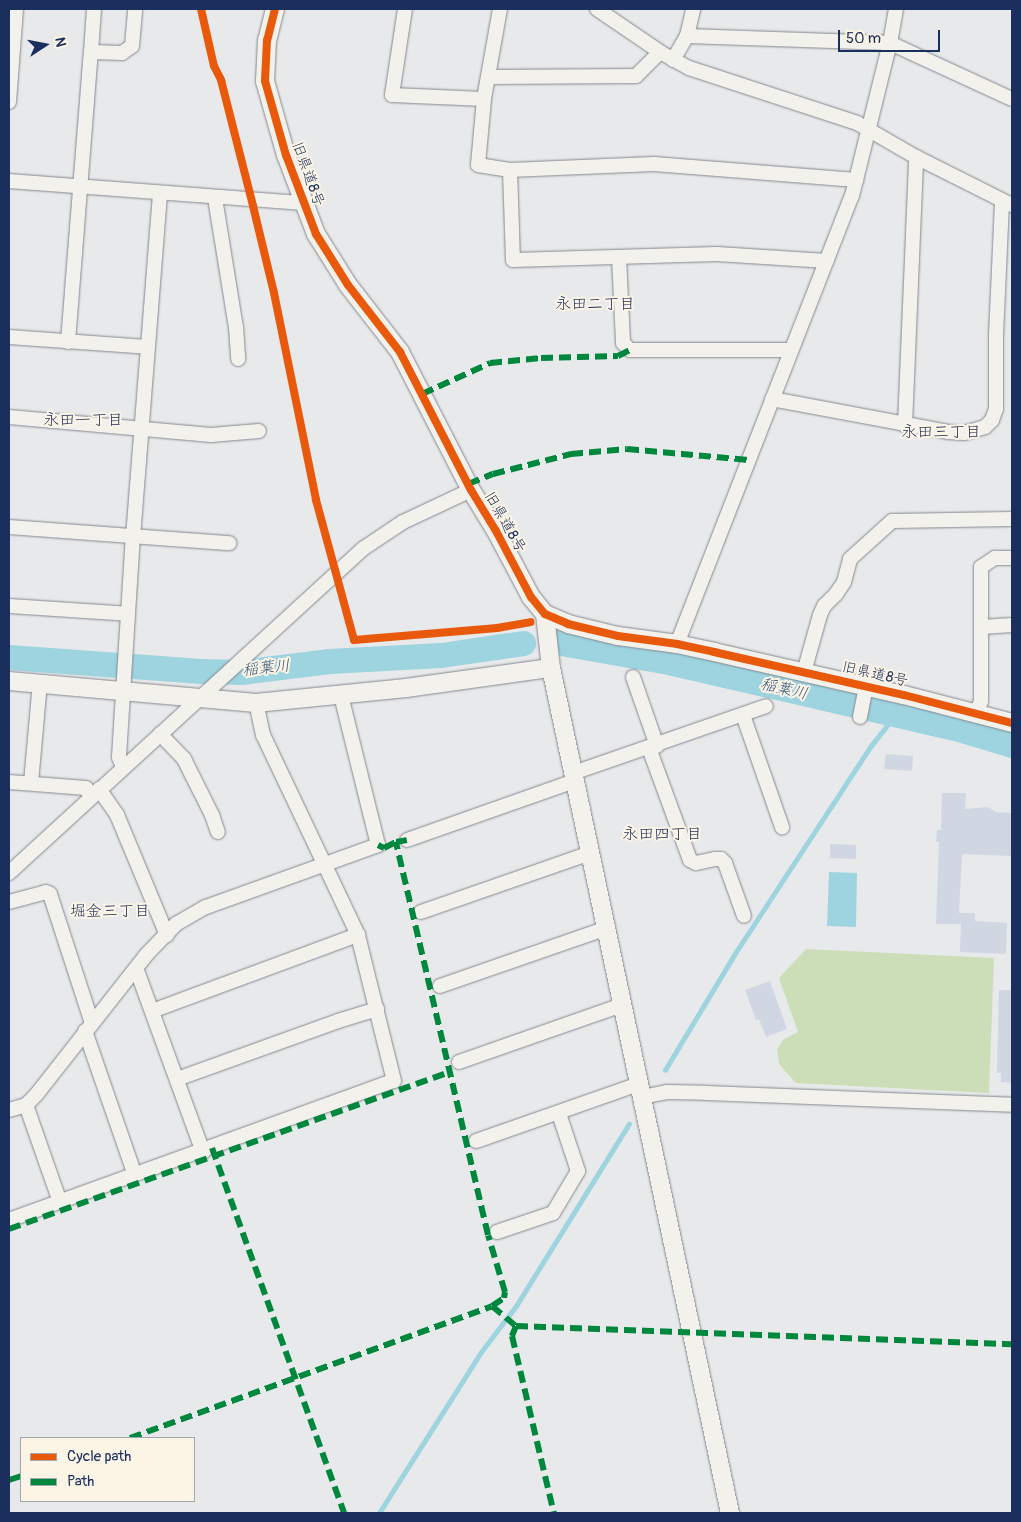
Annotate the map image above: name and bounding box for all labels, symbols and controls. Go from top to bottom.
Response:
north arrow [20,20,70,70]
scale bar [841,20,944,52]
text: 50 m [846,29,881,48]
text: N [51,36,69,48]
street label: 旧県道8号 [288,139,328,209]
district label: 永田二丁目 [555,294,635,314]
district label: 永田一丁目 [43,410,123,430]
district label: 永田三丁目 [901,422,981,442]
street label: 旧県道8号 [480,488,530,556]
water label: 稲葉川 [241,656,291,680]
street label: 旧県道8号 [840,658,910,690]
water label: 稲葉川 [758,674,810,704]
district label: 永田四丁目 [622,824,702,844]
district label: 堀金三丁目 [70,901,150,921]
legend [20,1437,195,1502]
text: Cycle path [67,1447,131,1466]
text: Path [67,1472,94,1491]

